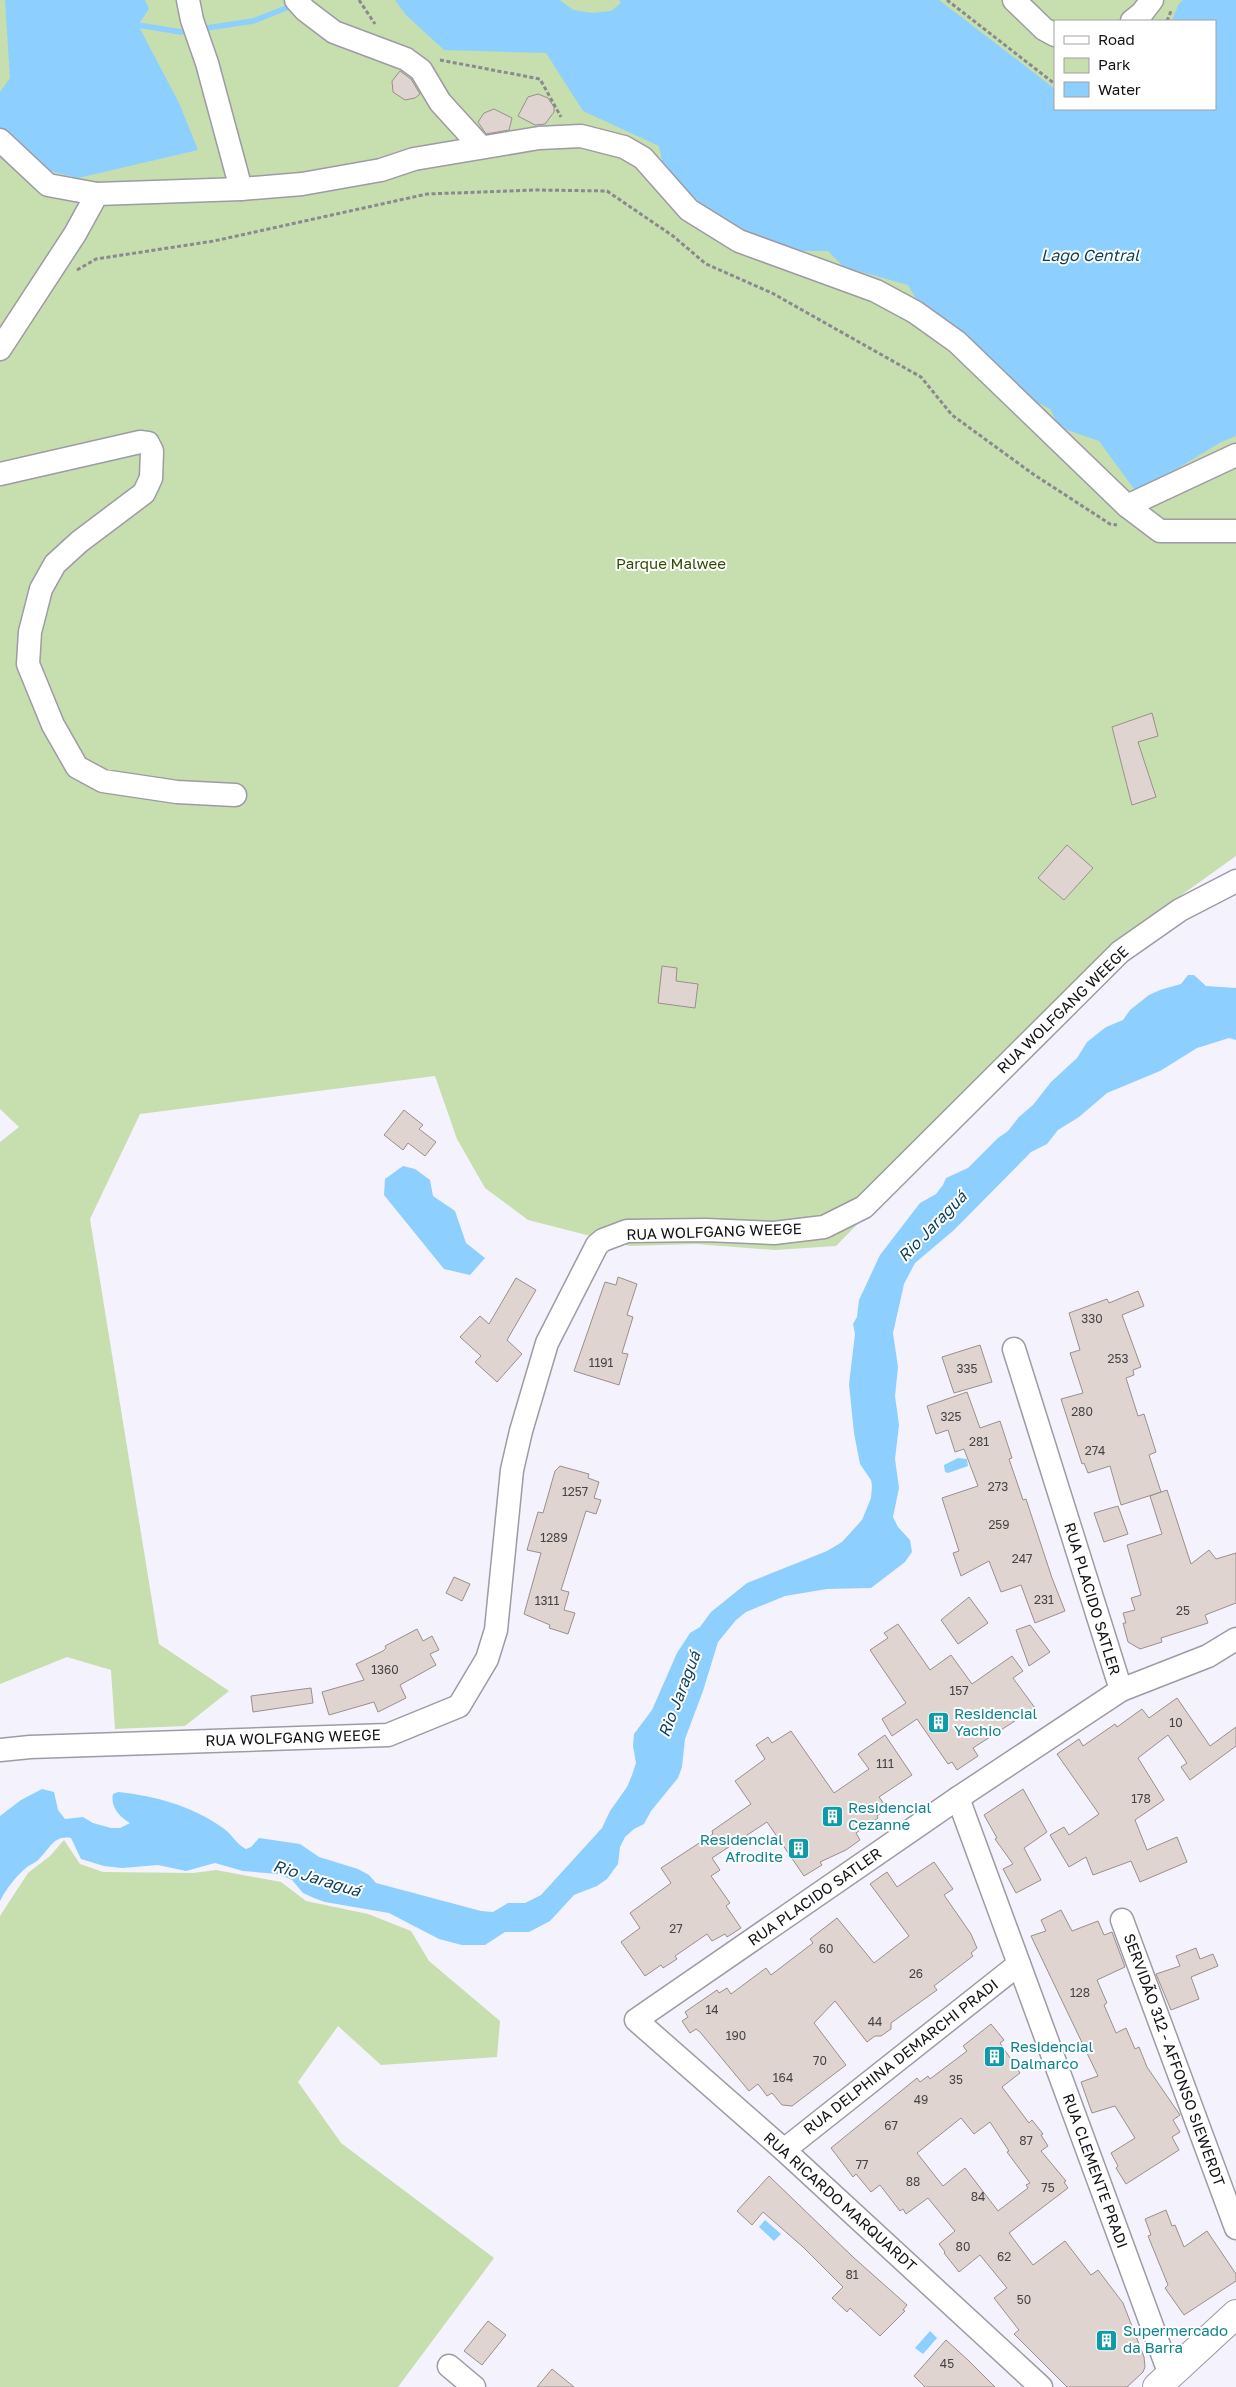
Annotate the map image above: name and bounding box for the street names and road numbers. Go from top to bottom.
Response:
street label: RUA WOLFGANG WEEGE [993,942,1132,1077]
street label: RUA WOLFGANG WEEGE [626,1219,802,1243]
street label: RUA PLACIDO SATLER [1061,1520,1125,1677]
street label: RUA WOLFGANG WEEGE [205,1725,381,1749]
street label: RUA PLACIDO SATLER [744,1843,885,1949]
street label: SERVIDÃO 312 - AFFONSO SIEWERDT [1121,1931,1229,2188]
street label: RUA DELPHINA DEMARCHI PRADI [800,1975,1001,2138]
street label: RUA CLEMENTE PRADI [1060,2091,1132,2250]
street label: RUA RICARDO MARQUARDT [761,2128,921,2275]

